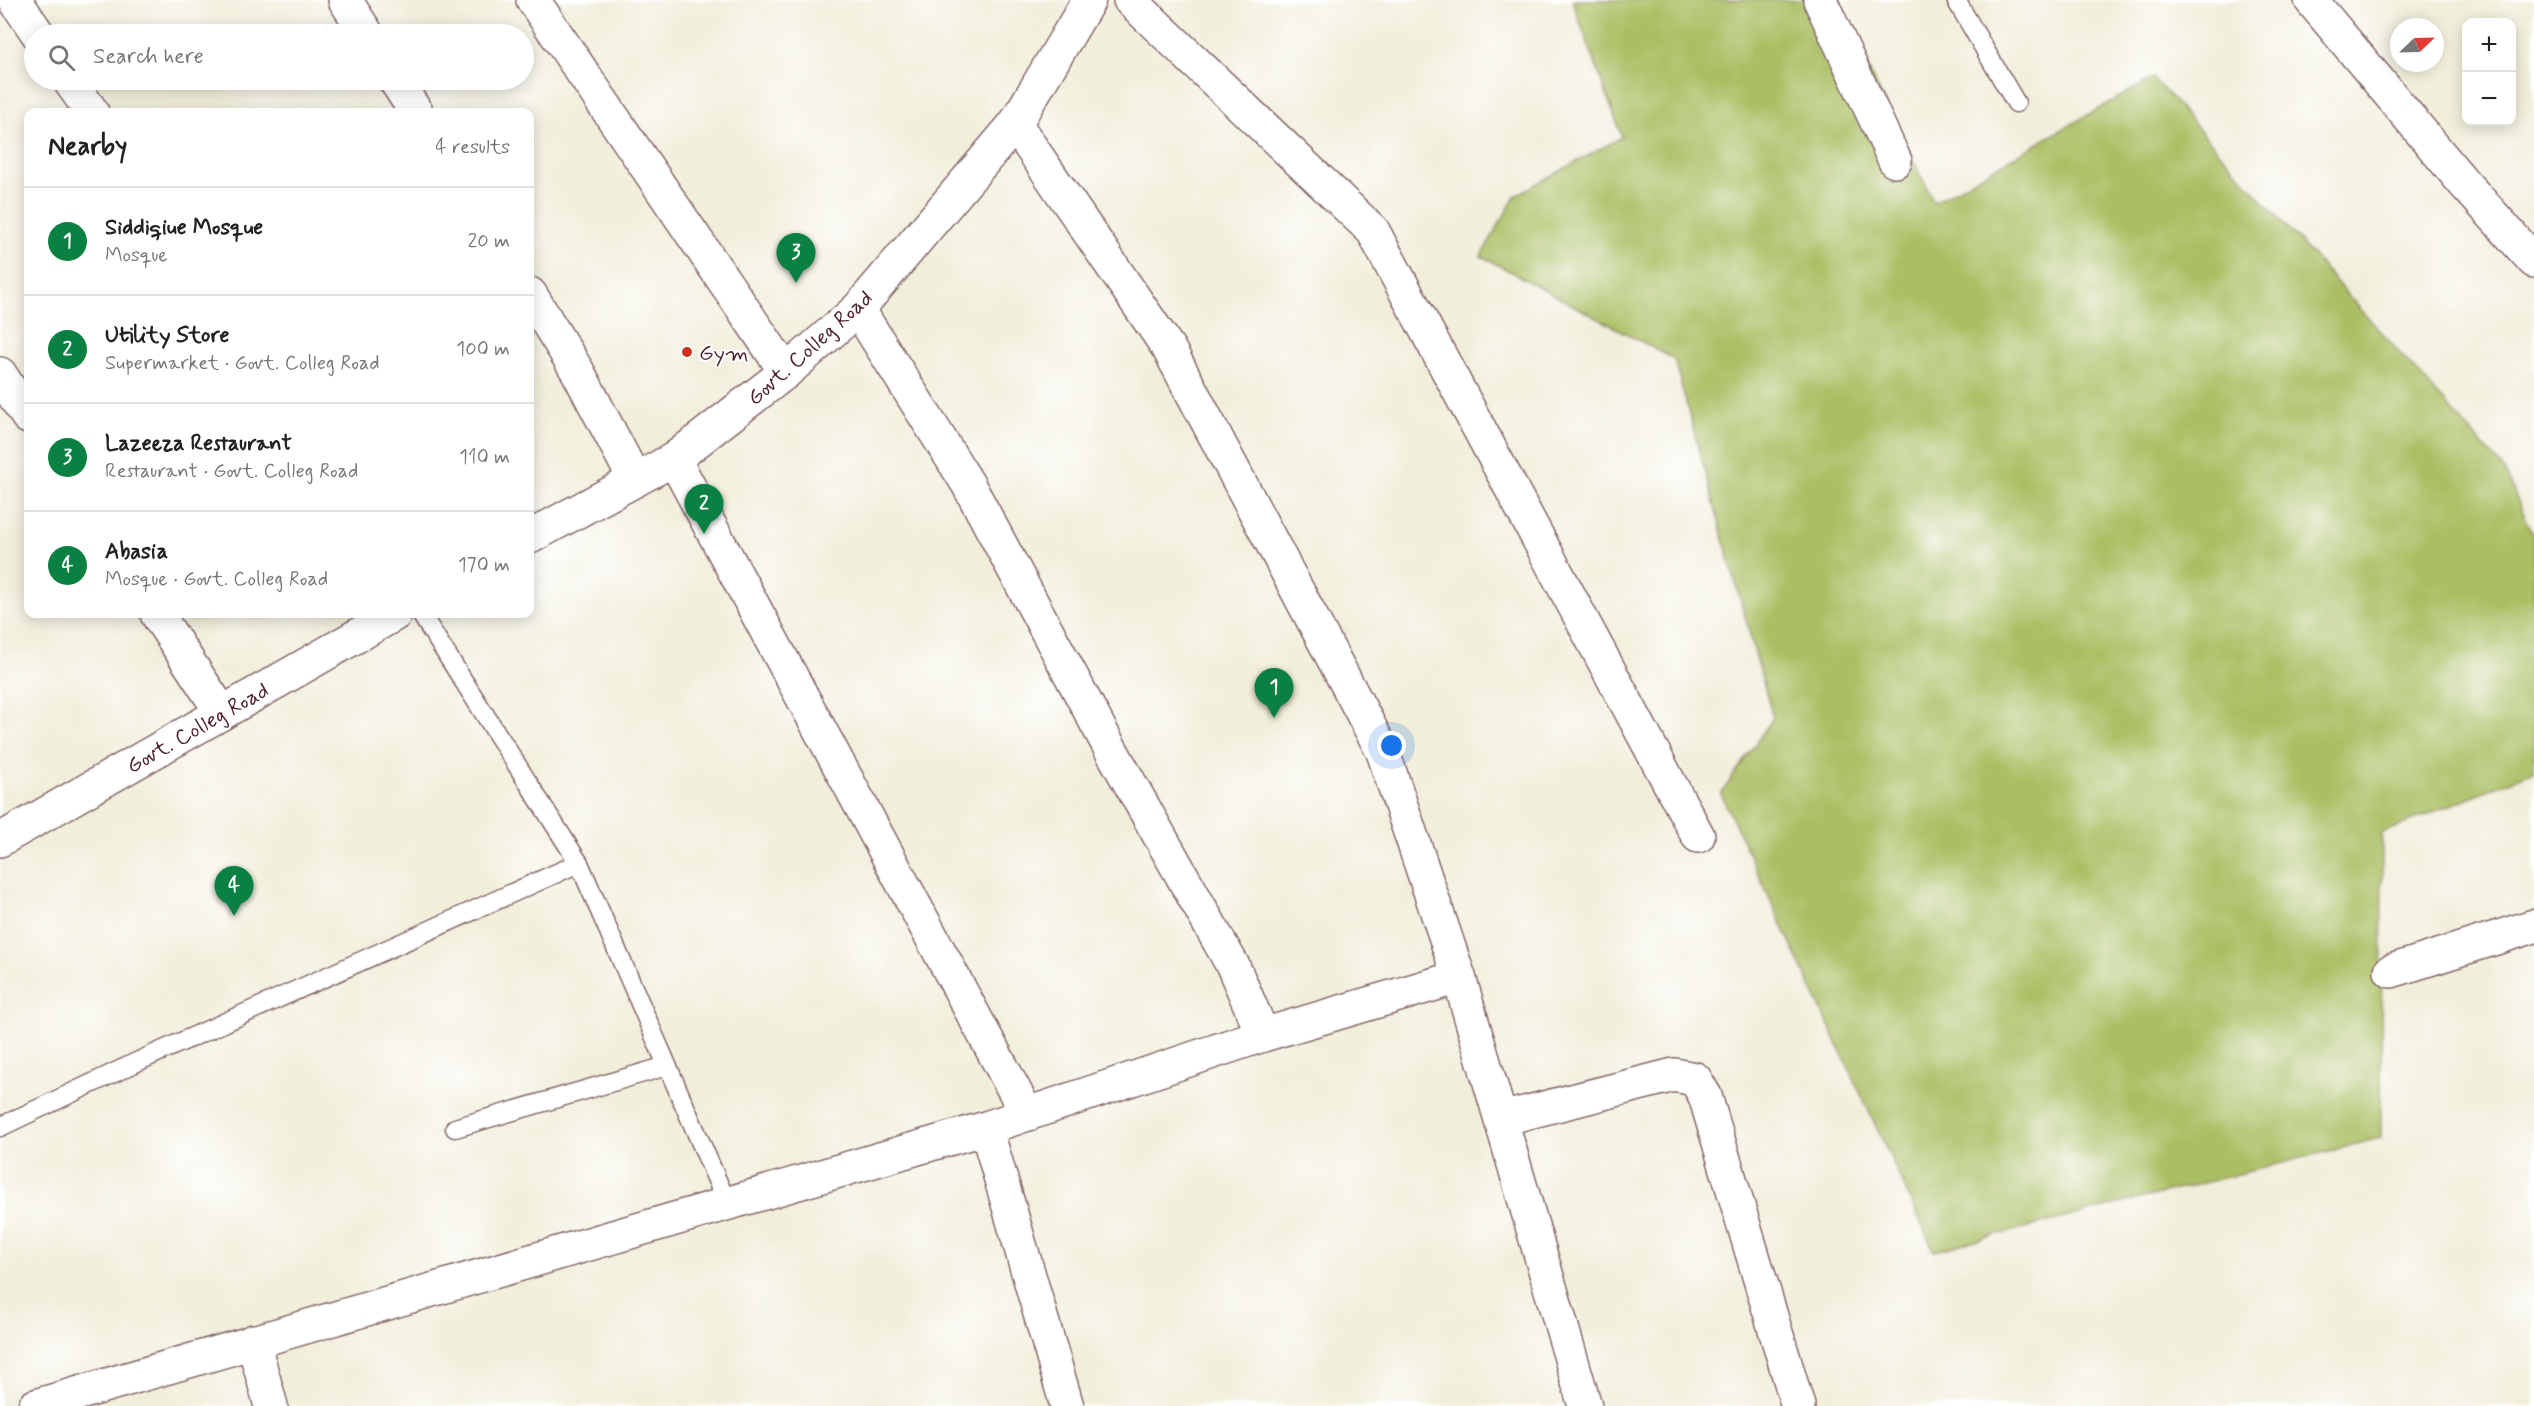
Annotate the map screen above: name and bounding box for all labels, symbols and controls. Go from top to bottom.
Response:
north arrow [2390,18,2444,72]
map controls [2462,18,2516,126]
button: + [2462,18,2516,72]
search box [24,24,534,90]
icon: search [45,41,78,74]
text: Search here [93,43,204,71]
button: − [2462,72,2516,126]
text: Nearby [48,130,127,164]
text: 4 results [435,134,510,161]
text: Siddiqiue Mosque [105,214,263,242]
text: 1 [63,228,72,255]
text: 20 m [467,228,510,255]
pin: 3 [776,234,816,283]
text: Mosque [105,242,168,269]
street label: Govt. Colleg Road [742,285,880,413]
text: Utility Store [105,322,229,350]
text: 2 [63,336,72,363]
text: 100 m [456,336,510,363]
place label: Gym [699,340,749,368]
marker: Gym [680,345,694,359]
text: Supermarket · Govt. Colleg Road [105,350,380,377]
text: Lazeeza Restaurant [105,430,292,458]
text: 3 [63,444,72,471]
text: 110 m [459,444,510,471]
text: Restaurant · Govt. Colleg Road [105,458,359,485]
pin: 2 [684,484,724,534]
text: Abasia [105,538,168,566]
text: 4 [62,552,73,579]
text: 170 m [458,552,510,579]
text: Mosque · Govt. Colleg Road [105,566,328,593]
pin: 1 [1254,668,1294,718]
street label: Govt. Colleg Road [122,677,275,782]
your location [1377,731,1406,760]
pin: 4 [214,866,254,916]

